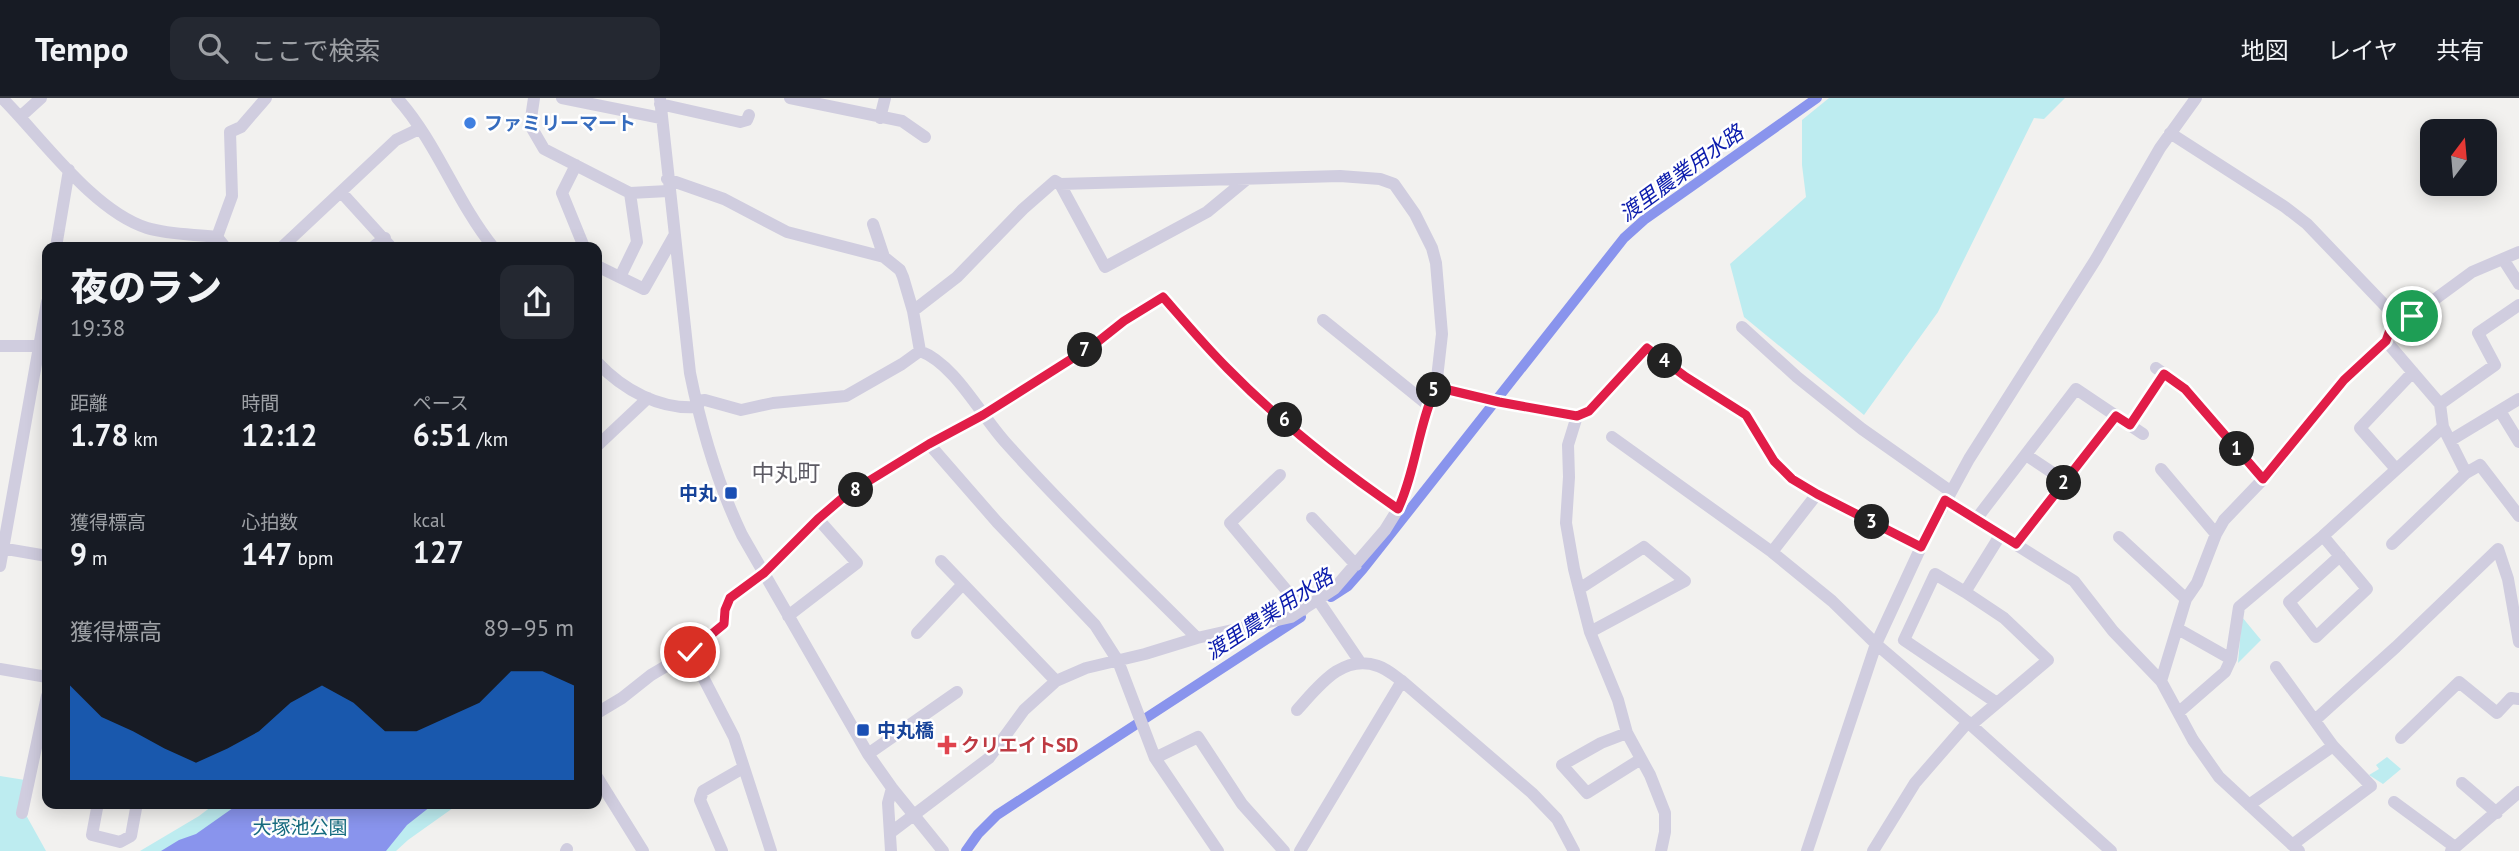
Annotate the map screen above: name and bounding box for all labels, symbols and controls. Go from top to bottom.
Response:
search box [170,17,660,80]
text: Tempo [35,27,128,70]
icon: search [194,29,232,67]
text: ここで検索 [250,34,380,67]
text: 地図 [2241,35,2289,66]
text: レイヤ [2327,35,2398,66]
text: 共有 [2436,35,2484,66]
place label: ファミリーマート [484,111,636,135]
marker: ファミリーマート [462,115,478,131]
water label: 渡里農業用水路 [1614,118,1750,227]
north arrow [2420,119,2497,196]
map controls [2420,119,2497,196]
text: 夜のラン [70,262,222,311]
button: share [500,265,574,339]
pin [2382,286,2442,346]
icon: arrive [2393,297,2431,335]
text: 19:38 [70,313,125,342]
pin: 7 [1068,332,1102,368]
text: 7 [1079,337,1090,361]
pin: 4 [1648,344,1682,378]
text: 4 [1659,348,1670,372]
pin: 5 [1416,372,1452,408]
text: 5 [1428,377,1439,401]
text: 距離 [70,391,108,415]
text: 時間 [241,391,279,415]
text: ペース [413,391,469,415]
pin: 6 [1268,402,1302,438]
text: 6 [1279,407,1290,431]
text: 1.78 [70,415,128,454]
text: 12:12 [241,415,317,454]
text: 6:51 [413,415,472,454]
text: km [128,427,158,451]
text: /km [472,427,508,451]
pin: 1 [2220,432,2254,466]
text: 1 [2231,436,2242,460]
district label: 中丸町 [752,458,821,487]
pin: 2 [2046,466,2082,500]
text: 2 [2058,470,2069,494]
pin: 8 [838,472,874,508]
text: 8 [850,477,861,501]
place label: 中丸 [679,481,717,505]
marker: 中丸 [723,485,739,501]
pin: 3 [1854,504,1890,540]
text: kcal [413,508,445,532]
text: 3 [1866,509,1877,533]
text: 獲得標高 [70,510,146,534]
text: 心拍数 [241,510,298,534]
text: 127 [413,532,464,571]
text: 9 [70,534,87,573]
text: 147 [241,534,292,573]
text: m [87,546,108,570]
text: bpm [292,546,333,570]
water label: 渡里農業用水路 [1200,562,1340,665]
text: 89–95 m [484,613,574,642]
text: 獲得標高 [70,617,162,646]
pin [660,622,720,682]
icon: check [671,633,709,671]
place label: 中丸橋 [877,718,934,742]
marker: 中丸橋 [855,722,871,738]
place label: クリエイトSD [961,733,1078,757]
marker: クリエイトSD [939,737,955,753]
park label: 大塚池公園 [252,815,348,839]

